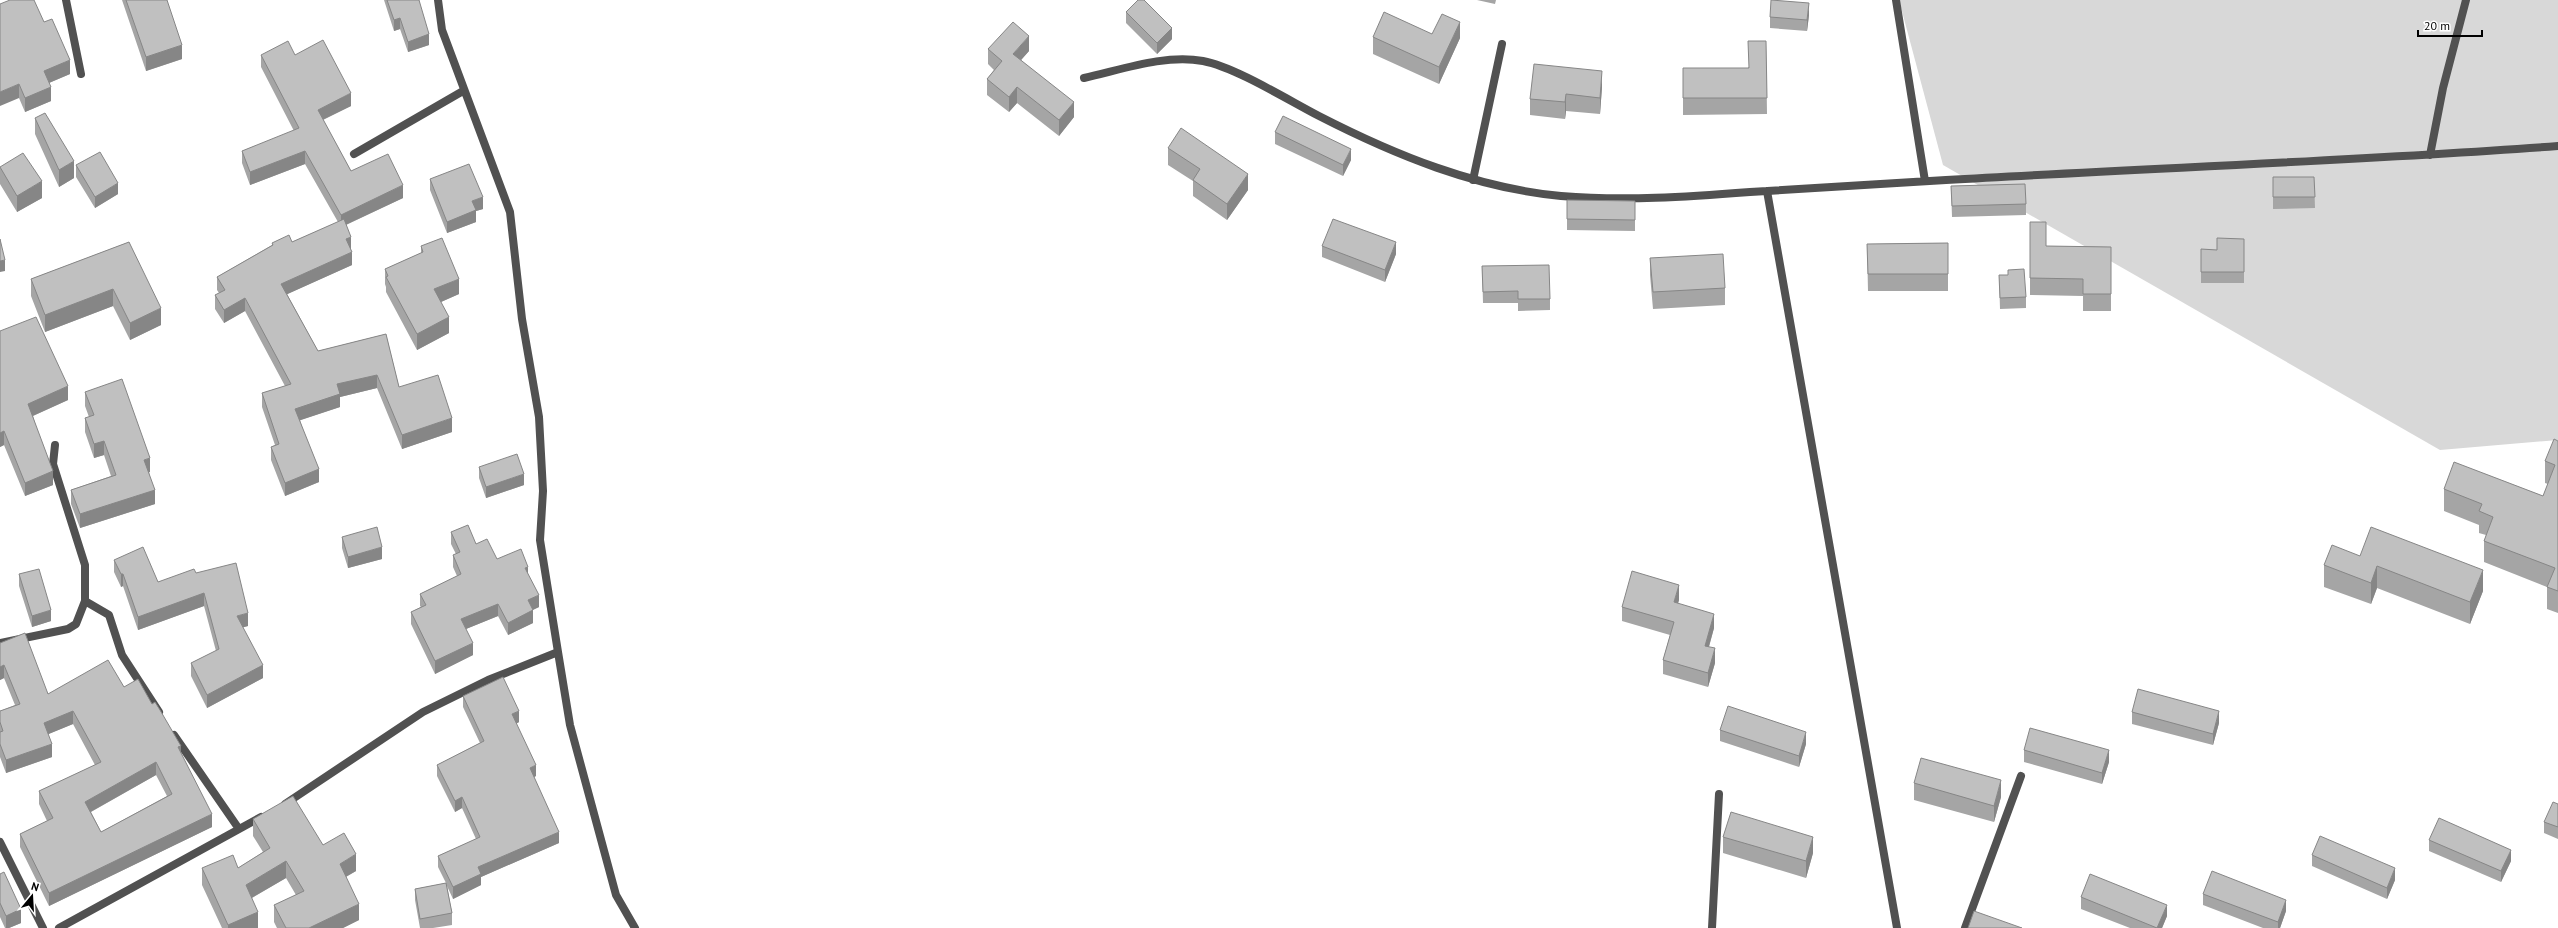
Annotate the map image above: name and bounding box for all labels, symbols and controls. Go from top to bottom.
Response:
scale bar [2418,12,2482,38]
text: 20 m [2424,18,2450,33]
north arrow [12,876,52,916]
text: N [29,879,41,894]

